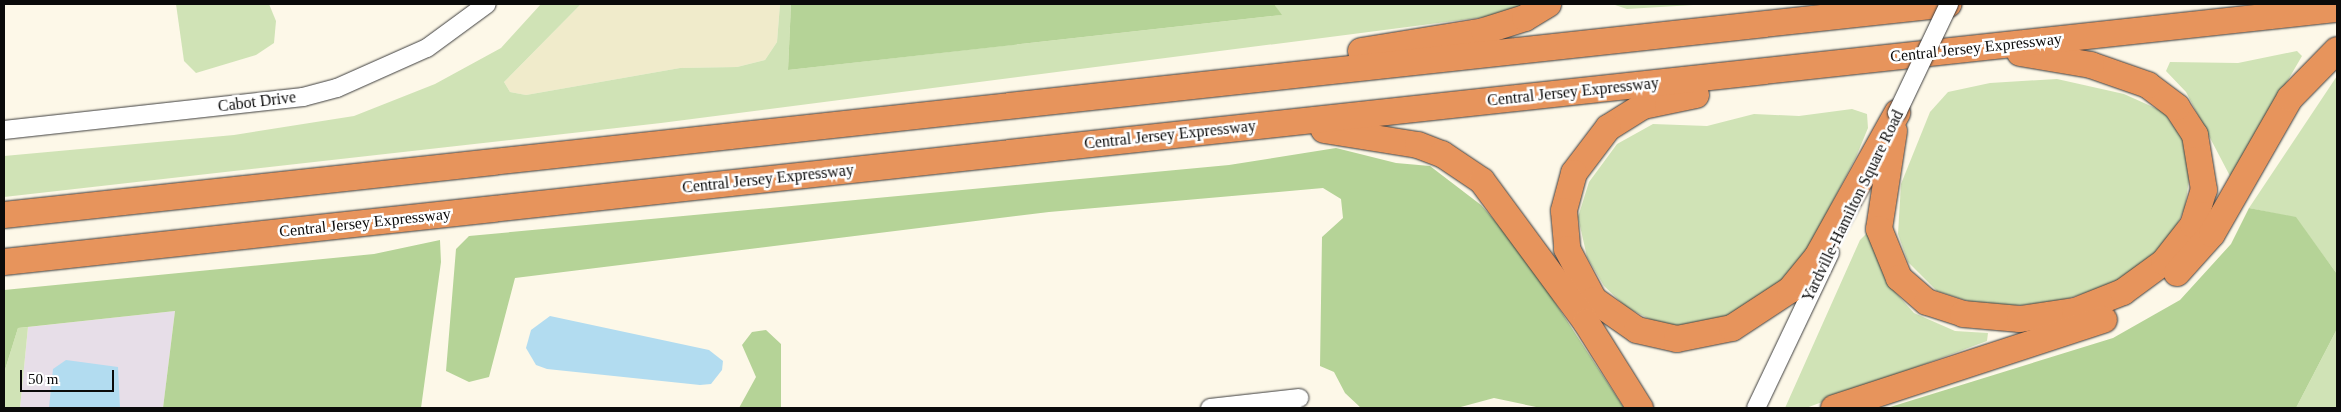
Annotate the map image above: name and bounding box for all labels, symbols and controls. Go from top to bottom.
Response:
street label: Central Jersey Expressway [1889,29,2063,67]
street label: Central Jersey Expressway [1486,73,1660,111]
street label: Cabot Drive [217,88,297,116]
street label: Yardville-Hamilton Square Road [1798,107,1908,305]
street label: Central Jersey Expressway [1083,116,1257,154]
street label: Central Jersey Expressway [681,160,855,198]
street label: Central Jersey Expressway [278,204,452,242]
scale bar [22,360,116,392]
text: 50 m [28,371,58,387]

